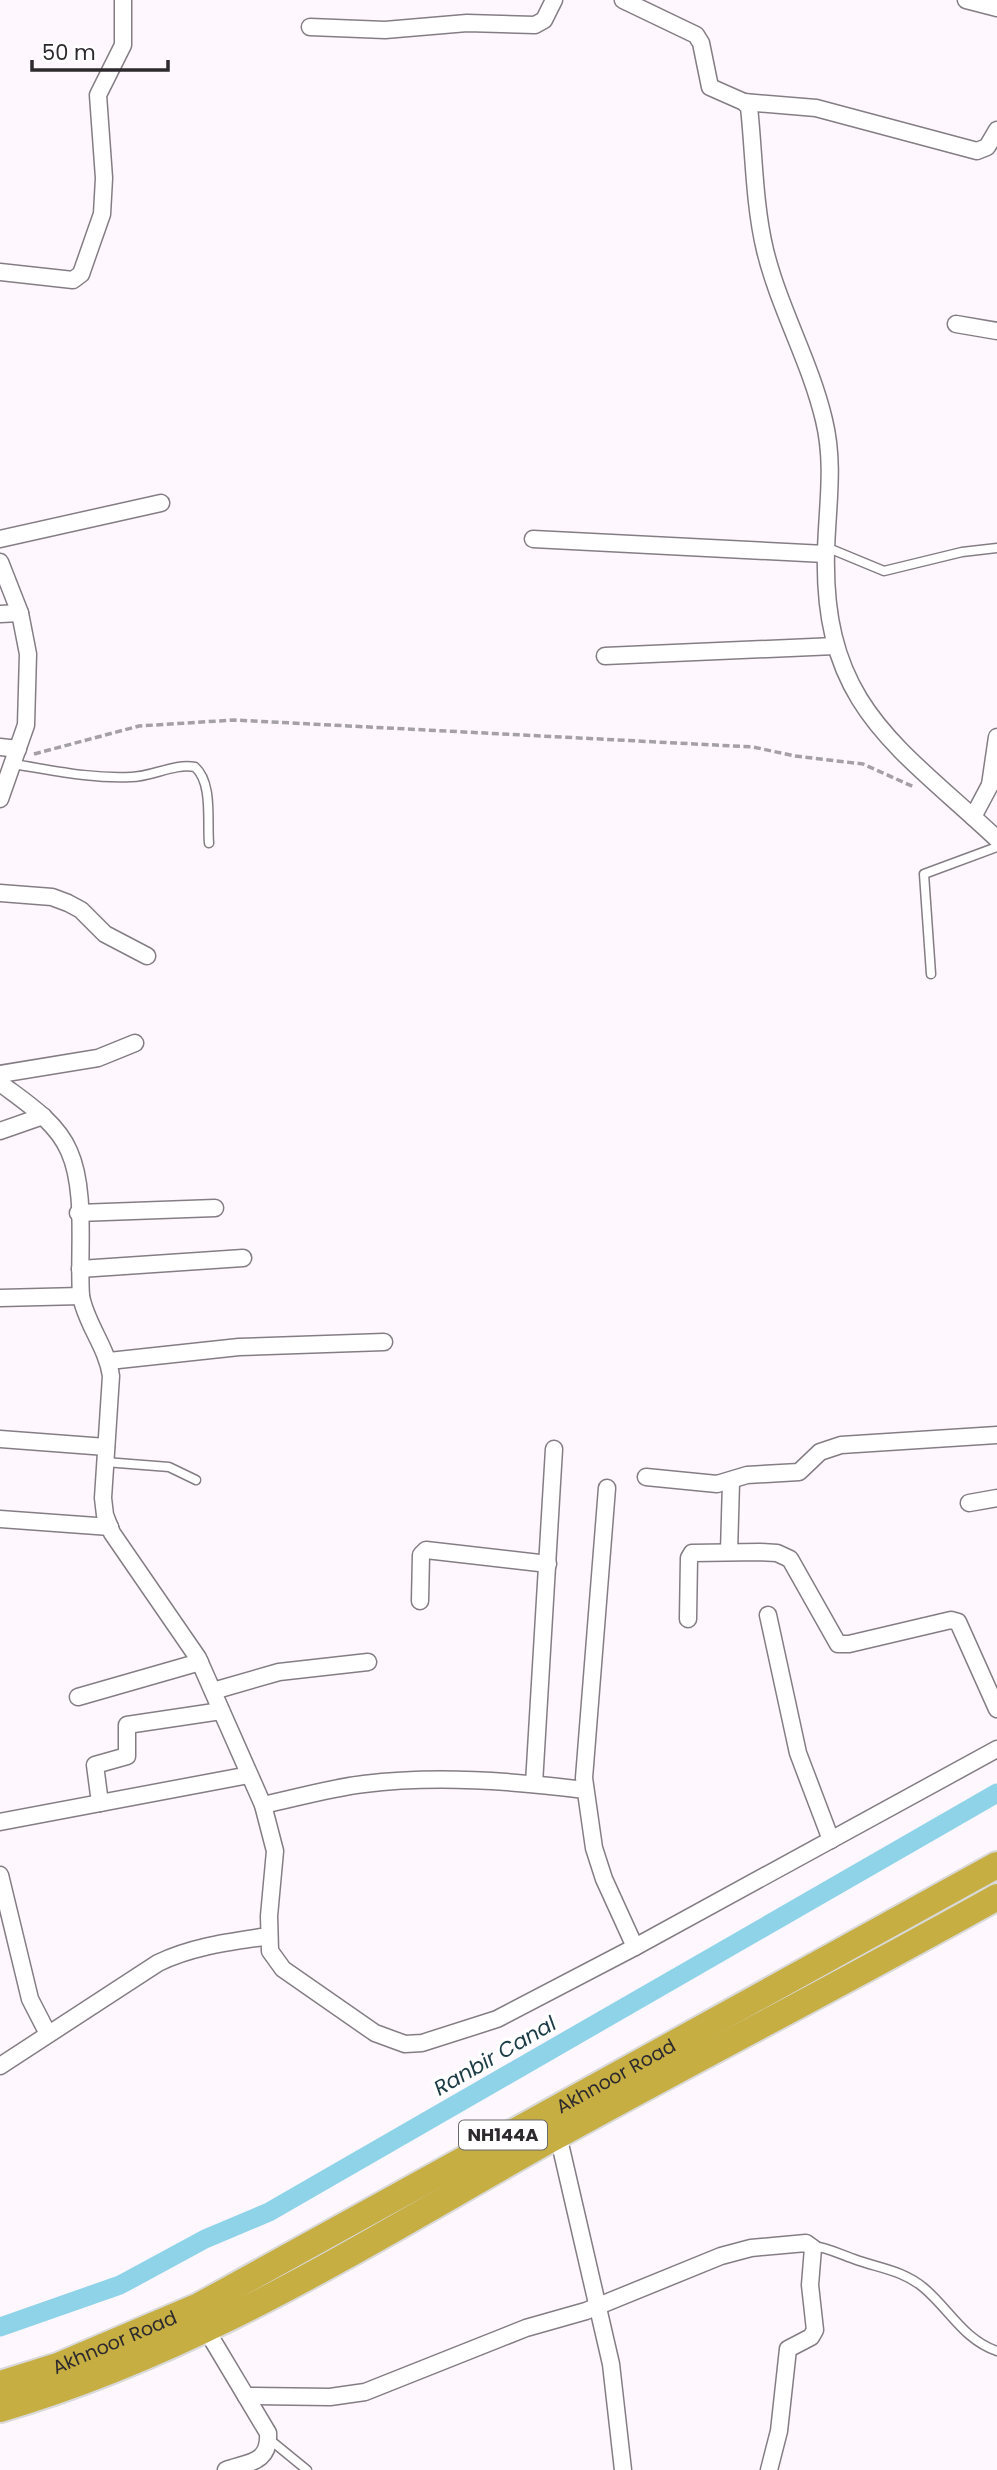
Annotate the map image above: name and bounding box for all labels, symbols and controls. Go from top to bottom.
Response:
scale bar [32,28,168,72]
text: 50 m [42,38,96,67]
water label: Ranbir Canal [428,2008,562,2102]
street label: Akhnoor Road [551,2032,681,2120]
road number: NH144A [459,2120,547,2150]
street label: Akhnoor Road [48,2304,181,2381]

